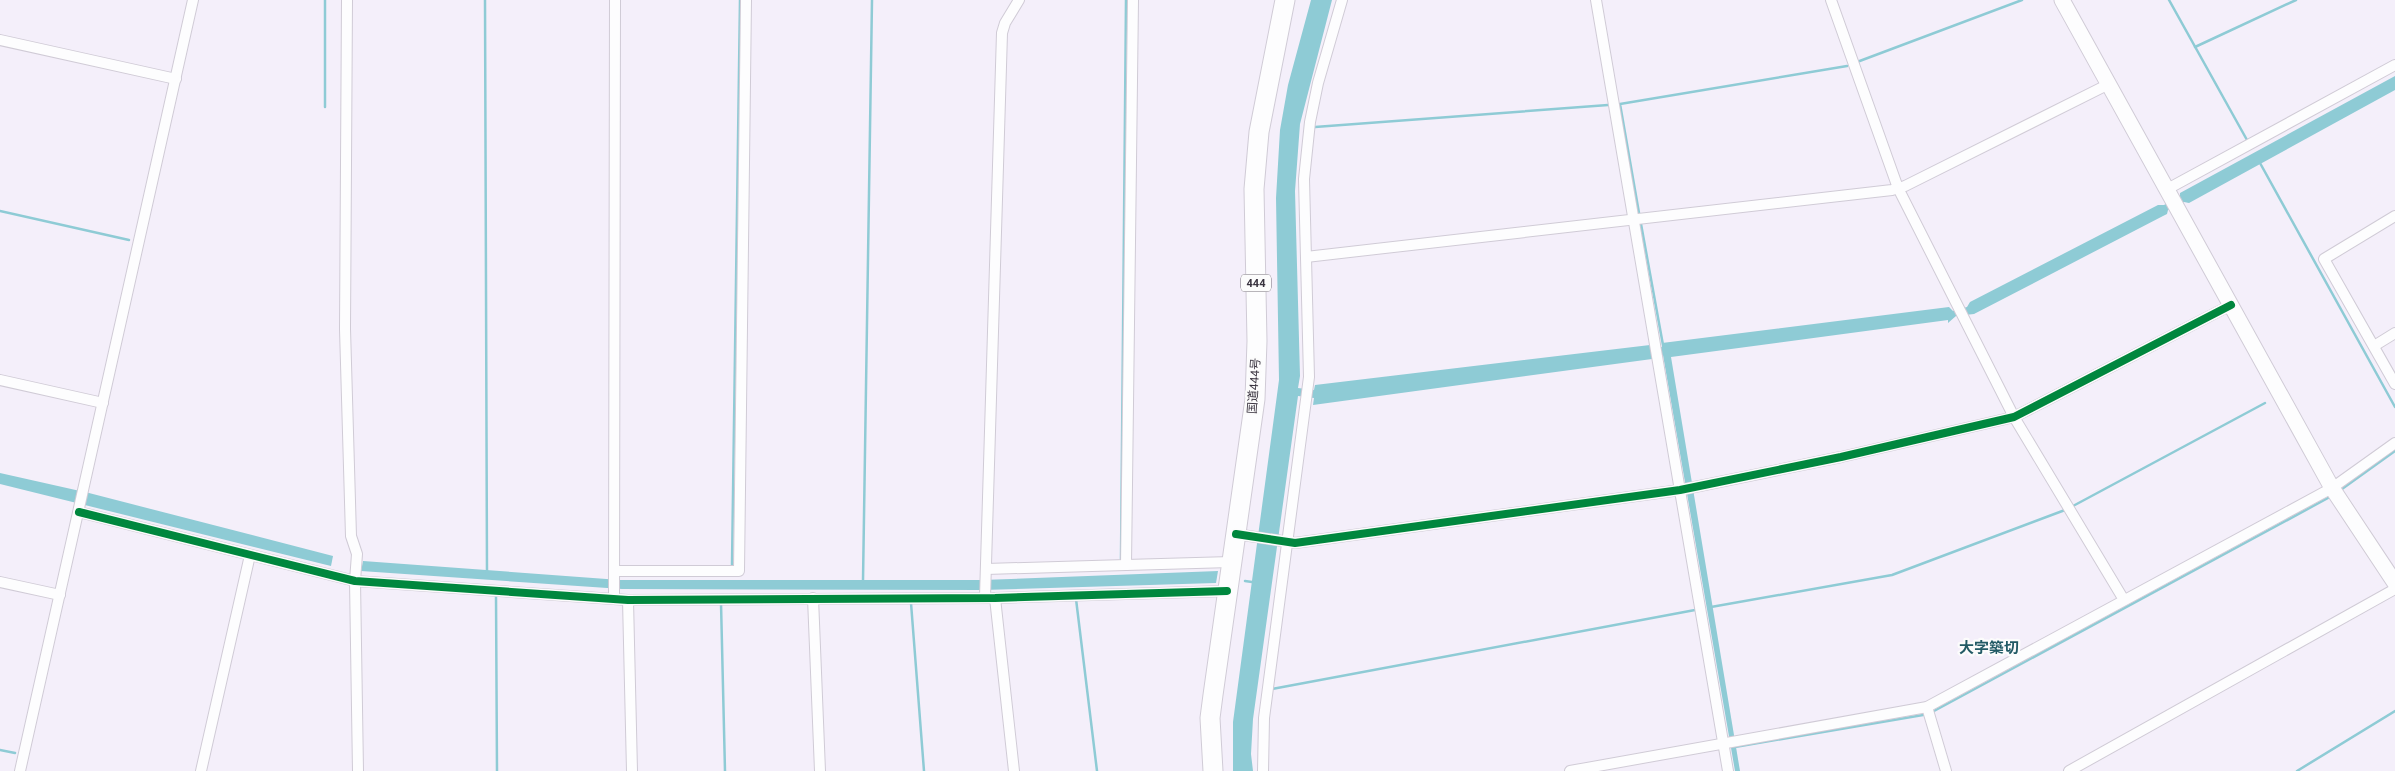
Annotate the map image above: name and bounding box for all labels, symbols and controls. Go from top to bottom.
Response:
road number: 444 [1241,274,1271,292]
street label: 国道444号 [1245,357,1263,415]
district label: 大字築切 [1959,639,2019,657]

